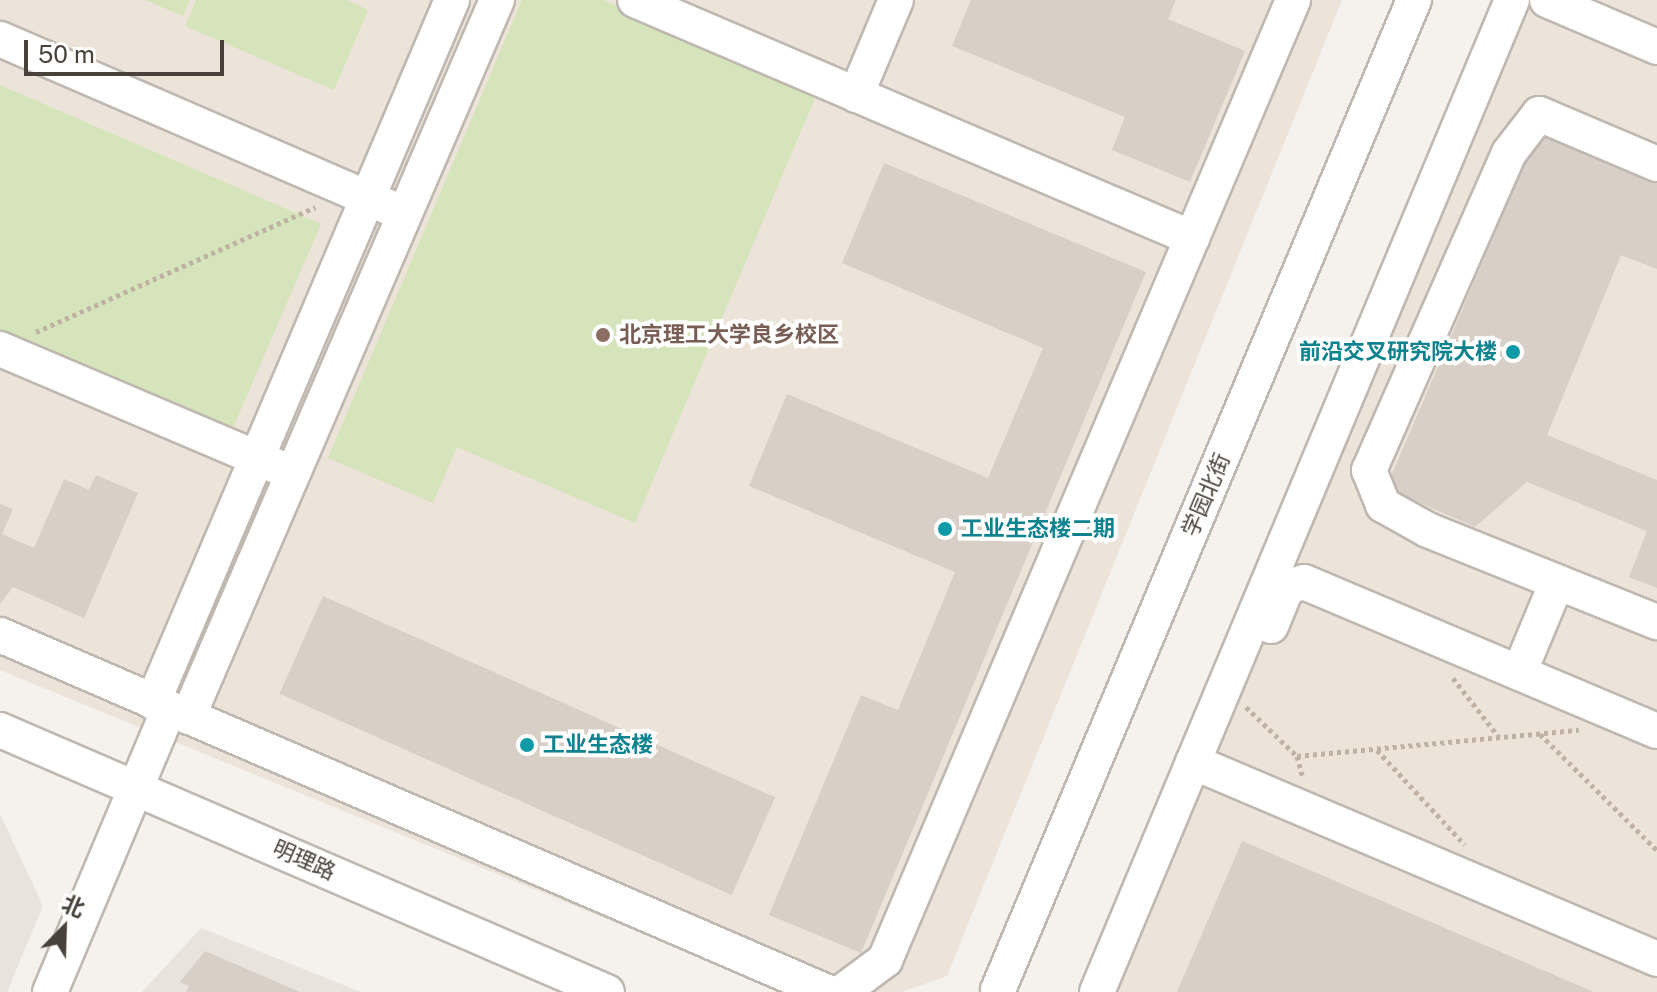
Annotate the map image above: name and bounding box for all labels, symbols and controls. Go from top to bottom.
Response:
scale bar [28,24,228,74]
text: 50 m [38,40,95,68]
place label: 北京理工大学良乡校区 [619,322,839,348]
marker: 北京理工大学良乡校区 [594,326,612,344]
place label: 前沿交叉研究院大楼 [1299,339,1497,365]
marker: 前沿交叉研究院大楼 [1504,343,1522,361]
street label: 学园北街 [1177,449,1235,541]
place label: 工业生态楼二期 [961,516,1115,542]
marker: 工业生态楼二期 [936,520,954,538]
place label: 工业生态楼 [543,732,653,758]
marker: 工业生态楼 [518,736,536,754]
street label: 明理路 [268,835,340,885]
north arrow [24,888,104,968]
text: 北 [58,890,89,922]

